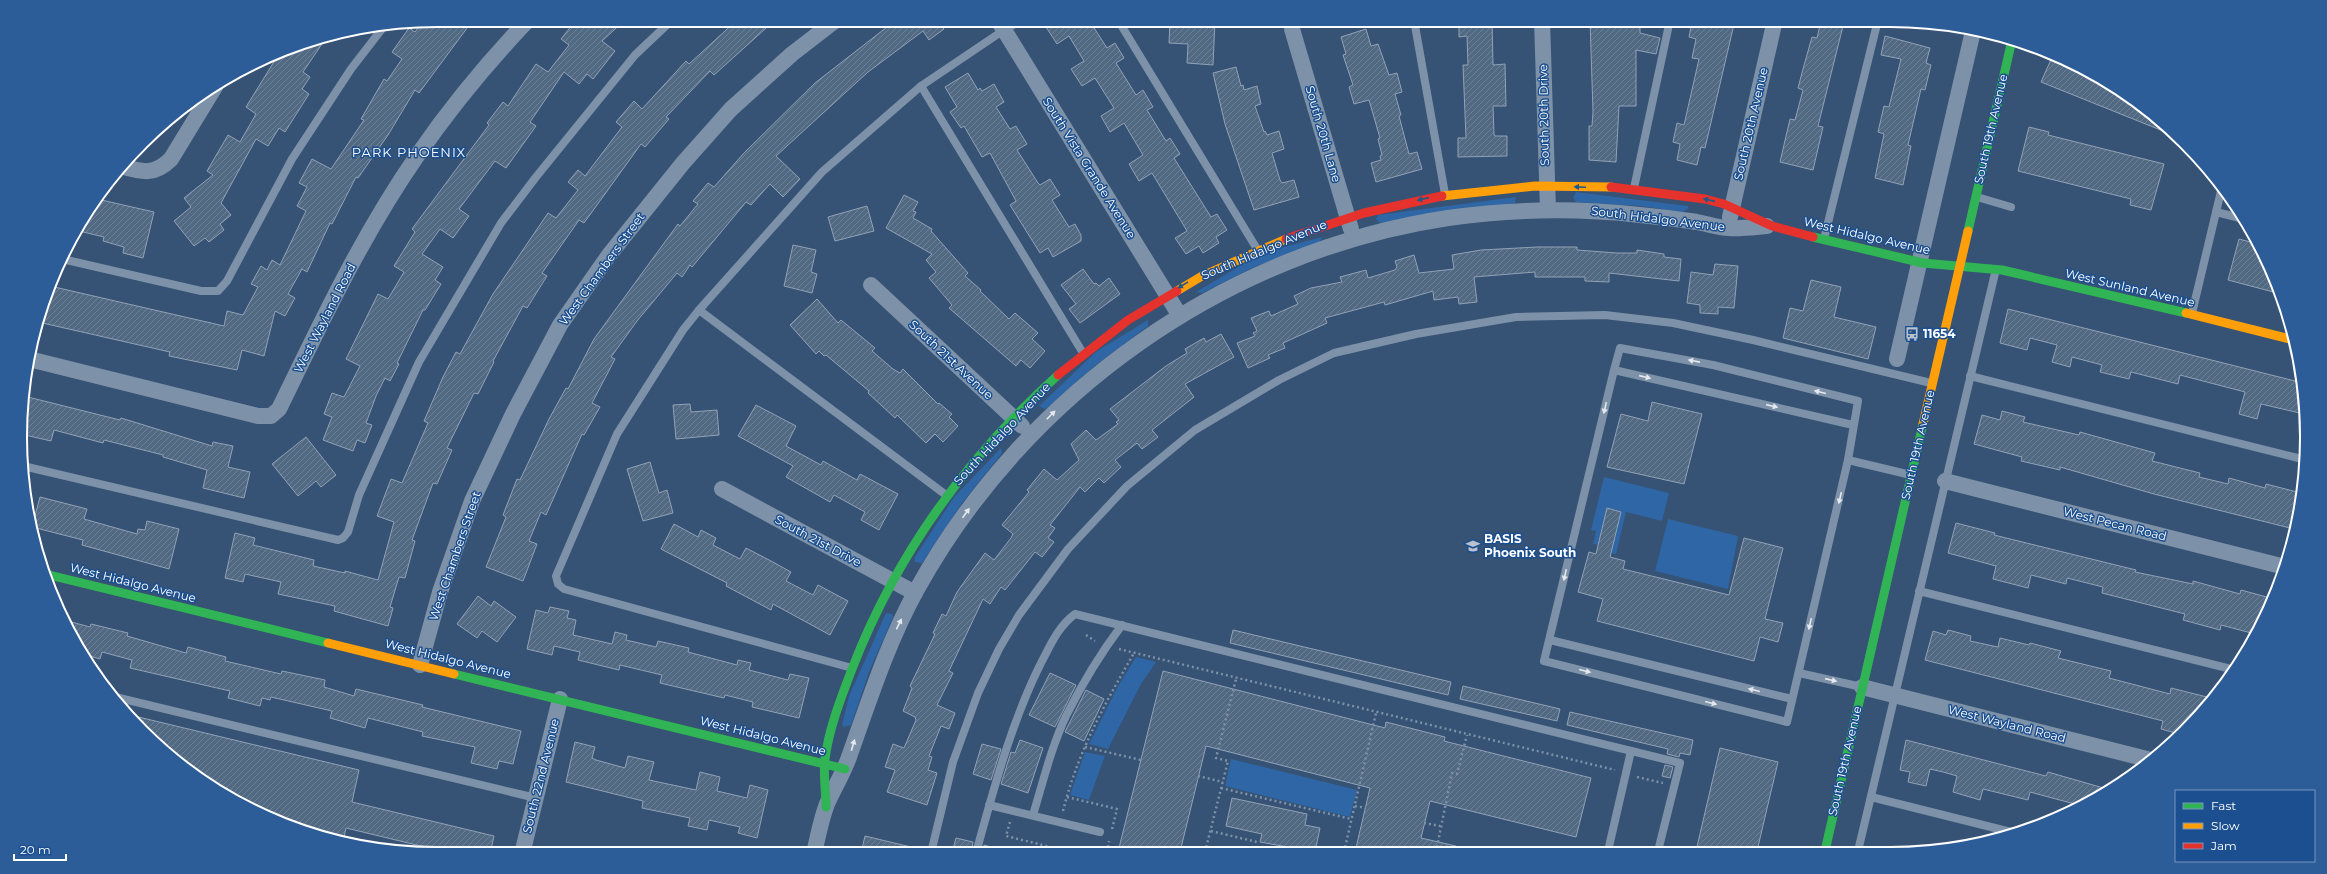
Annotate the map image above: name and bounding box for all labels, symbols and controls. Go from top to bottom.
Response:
street label: South 20th Drive [1535,64,1552,166]
street label: South 20th Avenue [1730,66,1771,182]
street label: South 19th Avenue [1971,72,2010,185]
street label: South 20th Lane [1303,84,1344,184]
street label: South Vista Grande Avenue [1040,94,1139,241]
district label: PARK PHOENIX [352,144,466,160]
one-way arrow [1574,183,1586,190]
one-way arrow [1417,197,1429,203]
one-way arrow [1703,197,1716,203]
street label: South Hidalgo Avenue [1590,203,1726,234]
street label: West Chambers Street [556,209,648,328]
street label: West Hidalgo Avenue [1802,214,1932,257]
street label: South Hidalgo Avenue [1199,216,1329,283]
street label: West Wayland Road [290,261,359,375]
street label: West Sunland Avenue [2064,265,2196,310]
one-way arrow [1177,282,1189,289]
street label: South 21st Avenue [906,317,996,402]
bus stop icon: 11654 [1904,326,1920,342]
place label: 11654 [1923,326,1956,341]
one-way arrow [1688,358,1700,364]
one-way arrow [1639,374,1651,380]
street label: South Hidalgo Avenue [950,379,1053,488]
one-way arrow [1814,388,1826,394]
street label: South 19th Avenue [1898,388,1937,501]
one-way arrow [1602,402,1608,414]
one-way arrow [1766,404,1778,410]
one-way arrow [1046,410,1056,420]
street label: West Chambers Street [425,489,484,622]
one-way arrow [1836,492,1842,504]
street label: West Pecan Road [2062,503,2168,544]
one-way arrow [961,507,970,518]
street label: South 21st Drive [773,512,864,570]
place label: BASIS Phoenix South [1484,531,1576,560]
school or university icon: BASIS Phoenix South [1465,538,1481,554]
street label: West Hidalgo Avenue [69,560,198,605]
one-way arrow [1562,569,1568,581]
one-way arrow [896,618,902,630]
one-way arrow [1807,619,1813,631]
street label: West Hidalgo Avenue [384,636,513,681]
one-way arrow [1579,668,1591,674]
one-way arrow [1824,677,1837,683]
one-way arrow [1748,686,1761,692]
one-way arrow [1705,700,1717,706]
street label: West Wayland Road [1947,702,2068,745]
street label: South 19th Avenue [1825,704,1864,817]
street label: West Hidalgo Avenue [699,713,828,758]
street label: South 22nd Avenue [519,717,562,835]
one-way arrow [850,739,856,751]
legend [2175,790,2315,862]
text: Fast [2211,798,2236,813]
text: Slow [2211,818,2240,833]
scale bar [14,836,66,862]
text: Jam [2210,838,2237,853]
text: 20 m [20,842,51,857]

